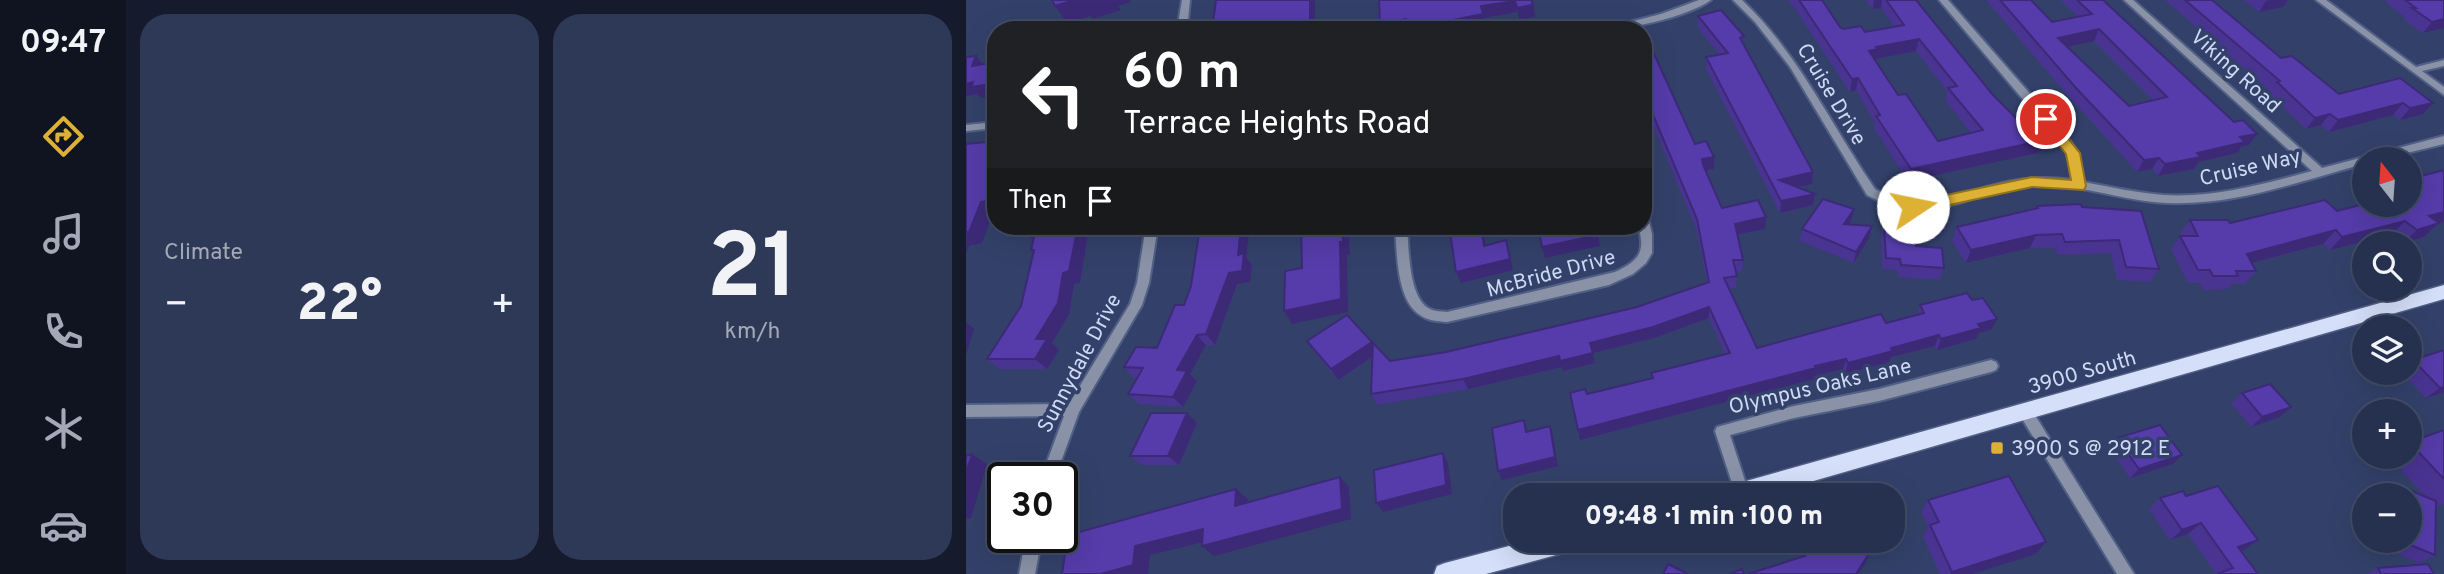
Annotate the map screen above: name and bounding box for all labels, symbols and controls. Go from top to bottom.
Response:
text: 09:47 [20,24,106,64]
street label: Viking Road [2184,24,2286,120]
street label: Cruise Drive [1790,39,1872,151]
text: 60 m [1123,44,1241,106]
icon: left [1008,49,1099,140]
pin [2016,89,2076,149]
icon: arrive [2027,100,2065,138]
text: Terrace Heights Road [1123,105,1431,145]
icon: directions [39,112,88,161]
street label: Cruise Way [2197,144,2304,193]
north arrow [2352,147,2422,217]
map controls [2352,147,2422,553]
position arrow [1876,170,1950,244]
icon: arrive [1081,182,1119,220]
text: Then [1008,185,1067,218]
icon: music [39,209,88,258]
text: 21 [706,215,799,330]
button: search [2352,231,2422,301]
text: Climate [164,239,243,268]
street label: McBride Drive [1484,244,1619,305]
text: 22° [297,273,382,339]
text: − [164,282,189,331]
text: + [490,282,515,331]
street label: Sunnydale Drive [1032,289,1128,438]
icon: phone [39,307,88,356]
button: layers [2352,315,2422,385]
text: km/h [725,318,780,347]
street label: 3900 South [2025,345,2140,402]
street label: Olympus Oaks Lane [1726,353,1914,422]
button: + [2352,399,2422,469]
icon: climate [39,404,88,453]
place label: 3900 S @ 2912 E [2011,436,2170,463]
marker: 3900 S @ 2912 E [1989,440,2005,456]
speed limit sign: 30 [987,462,1078,553]
button: − [2352,483,2422,553]
icon: car [39,501,88,550]
text: 09:48 · 1 min · 100 m [1585,501,1823,534]

